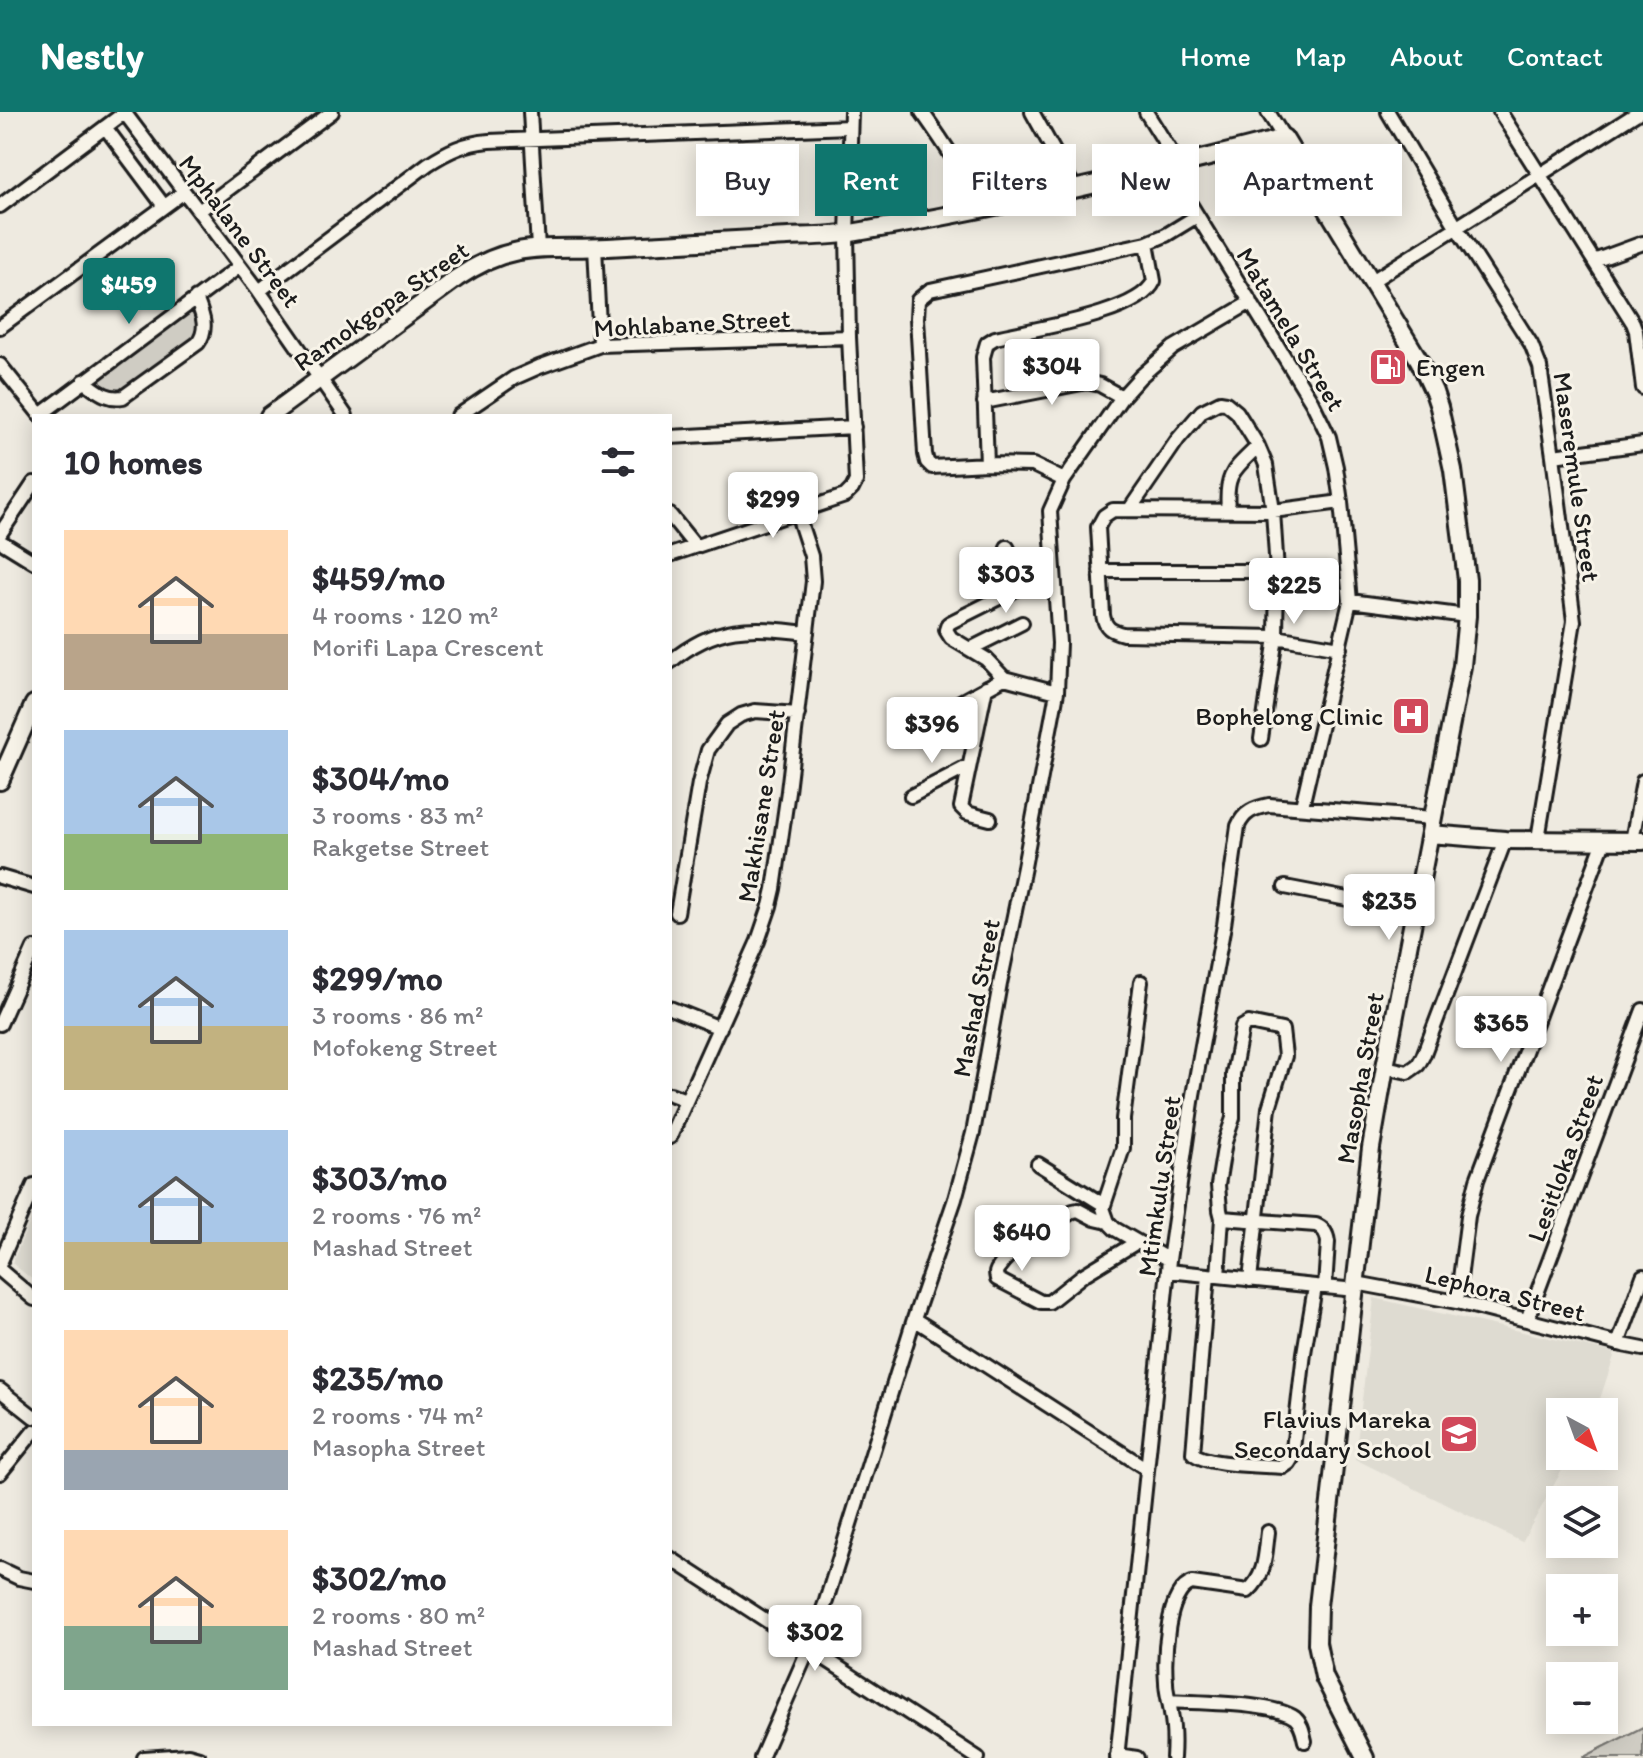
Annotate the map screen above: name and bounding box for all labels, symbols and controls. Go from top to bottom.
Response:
text: Nestly [40,33,143,79]
text: Home [1180,39,1251,73]
text: Map [1295,39,1346,73]
text: About [1390,39,1463,73]
text: Contact [1507,39,1603,73]
chip: Buy [696,144,799,216]
chip: Rent [815,144,927,216]
chip: Filters [943,144,1076,216]
chip: New [1092,144,1199,216]
chip: Apartment [1215,144,1402,216]
street label: Mphalane Street [172,148,308,314]
street label: Ramokgopa Street [287,234,475,378]
street label: Matamela Street [1230,241,1353,417]
pin: $459 [82,258,176,326]
text: $459 [101,268,157,300]
street label: Mohlabane Street [593,302,792,344]
pin: $304 [1005,339,1099,407]
fuel station icon: Engen [1367,346,1409,388]
text: $304 [1023,349,1082,381]
place label: Engen [1416,351,1486,383]
street label: Maseremule Street [1546,370,1608,584]
icon: filters [596,440,640,484]
text: 10 homes [64,442,203,483]
pin: $299 [726,472,820,540]
text: $299 [746,482,800,514]
pin: $303 [959,547,1053,615]
text: $303 [977,557,1035,589]
text: $459/mo [312,558,445,599]
pin: $225 [1247,558,1341,626]
icon: home [128,562,224,658]
text: $225 [1267,568,1321,600]
text: 4 rooms · 120 m² [312,599,498,631]
text: Morifi Lapa Crescent [312,631,544,663]
hospital icon: Bophelong Clinic [1390,695,1432,737]
pin: $396 [885,697,979,765]
place label: Bophelong Clinic [1195,700,1383,732]
street label: Makhisane Street [730,707,792,905]
text: $396 [905,707,959,739]
text: $304/mo [312,758,449,799]
icon: home [128,762,224,858]
text: 3 rooms · 83 m² [312,799,484,831]
text: Rakgetse Street [312,831,489,863]
pin: $235 [1342,874,1436,942]
text: $235 [1362,884,1416,916]
street label: Mashad Street [945,916,1007,1080]
text: $299/mo [312,958,443,999]
icon: home [128,962,224,1058]
street label: Masopha Street [1329,990,1391,1166]
pin: $365 [1454,996,1548,1064]
text: 3 rooms · 86 m² [312,999,483,1031]
text: $365 [1474,1006,1528,1038]
text: Mofokeng Street [312,1031,498,1063]
street label: Lesitloka Street [1520,1070,1610,1246]
street label: Mtimkulu Street [1130,1093,1188,1278]
text: $303/mo [312,1158,447,1199]
icon: home [128,1162,224,1258]
text: 2 rooms · 76 m² [312,1199,481,1231]
pin: $640 [975,1205,1069,1273]
text: $640 [993,1215,1051,1247]
text: Mashad Street [312,1231,473,1263]
street label: Lephora Street [1421,1258,1589,1328]
text: $235/mo [312,1358,444,1399]
icon: home [128,1362,224,1458]
north arrow [1546,1398,1618,1470]
map controls [1546,1398,1618,1734]
text: 2 rooms · 74 m² [312,1399,483,1431]
place label: Flavius Mareka Secondary School [1234,1403,1431,1465]
school or university icon: Flavius Mareka Secondary School [1438,1413,1480,1455]
text: Masopha Street [312,1431,485,1463]
button: layers [1546,1486,1618,1558]
text: $302/mo [312,1558,447,1599]
icon: home [128,1562,224,1658]
button: + [1546,1574,1618,1646]
text: 2 rooms · 80 m² [312,1599,485,1631]
pin: $302 [768,1605,862,1673]
text: $302 [786,1615,844,1647]
text: Mashad Street [312,1631,473,1663]
button: − [1546,1662,1618,1734]

